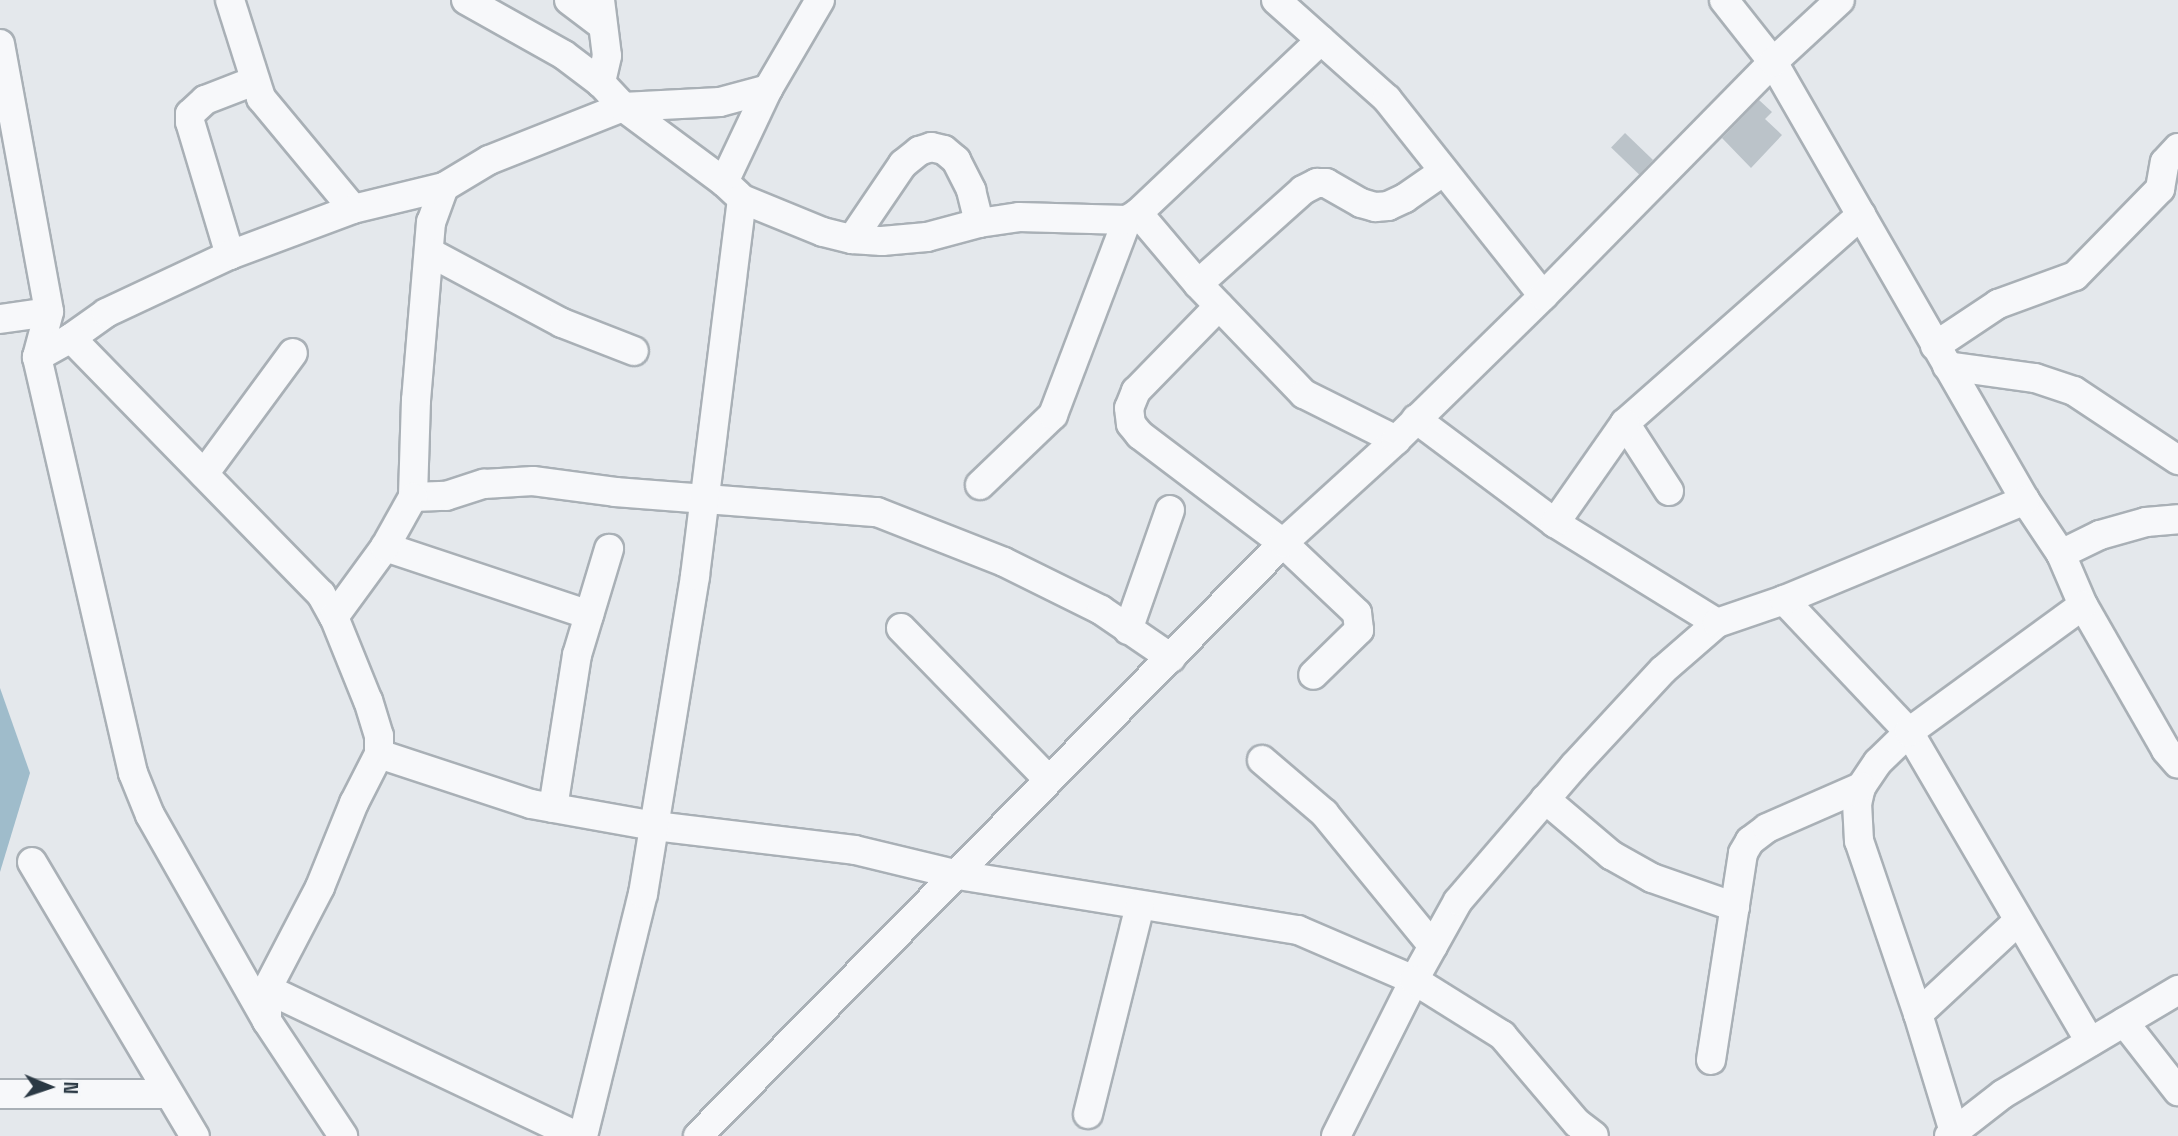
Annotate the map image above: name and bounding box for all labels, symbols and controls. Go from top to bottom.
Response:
north arrow [14,1052,84,1122]
text: N [58,1081,83,1095]

